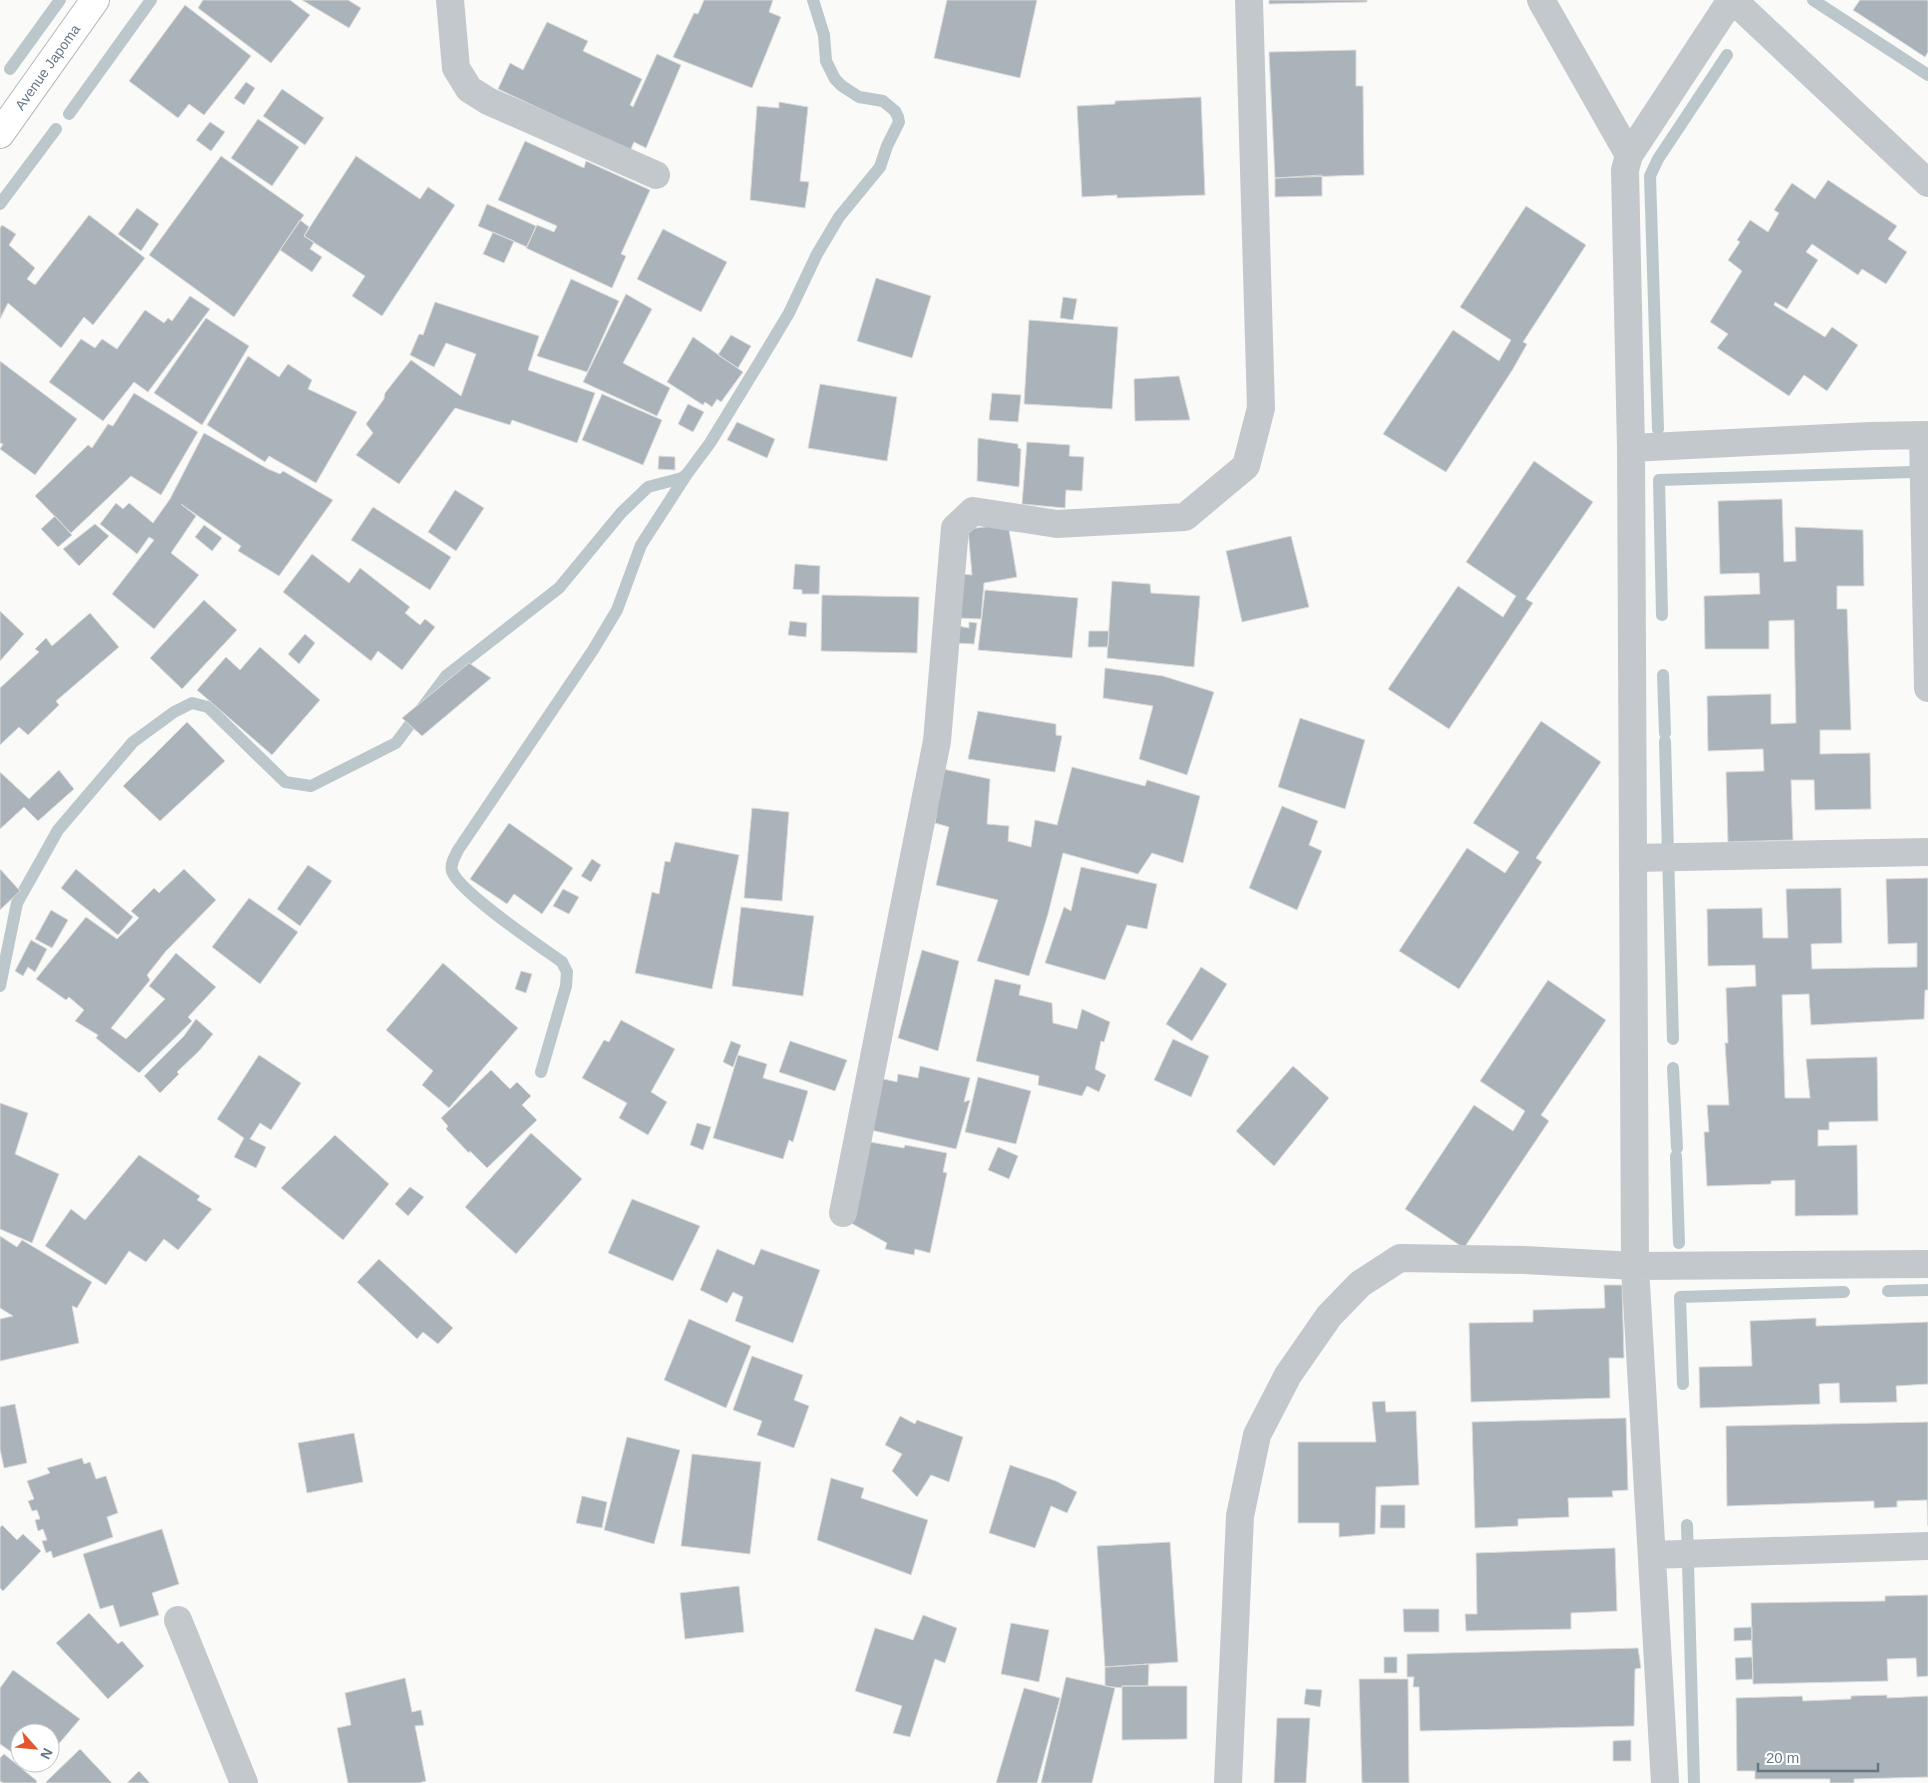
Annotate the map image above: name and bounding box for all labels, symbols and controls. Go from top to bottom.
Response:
street label: Avenue Japoma [12,21,83,113]
north arrow [10,1723,60,1773]
scale bar [1758,1740,1878,1772]
text: N [37,1746,56,1762]
text: 20 m [1766,1749,1799,1766]

